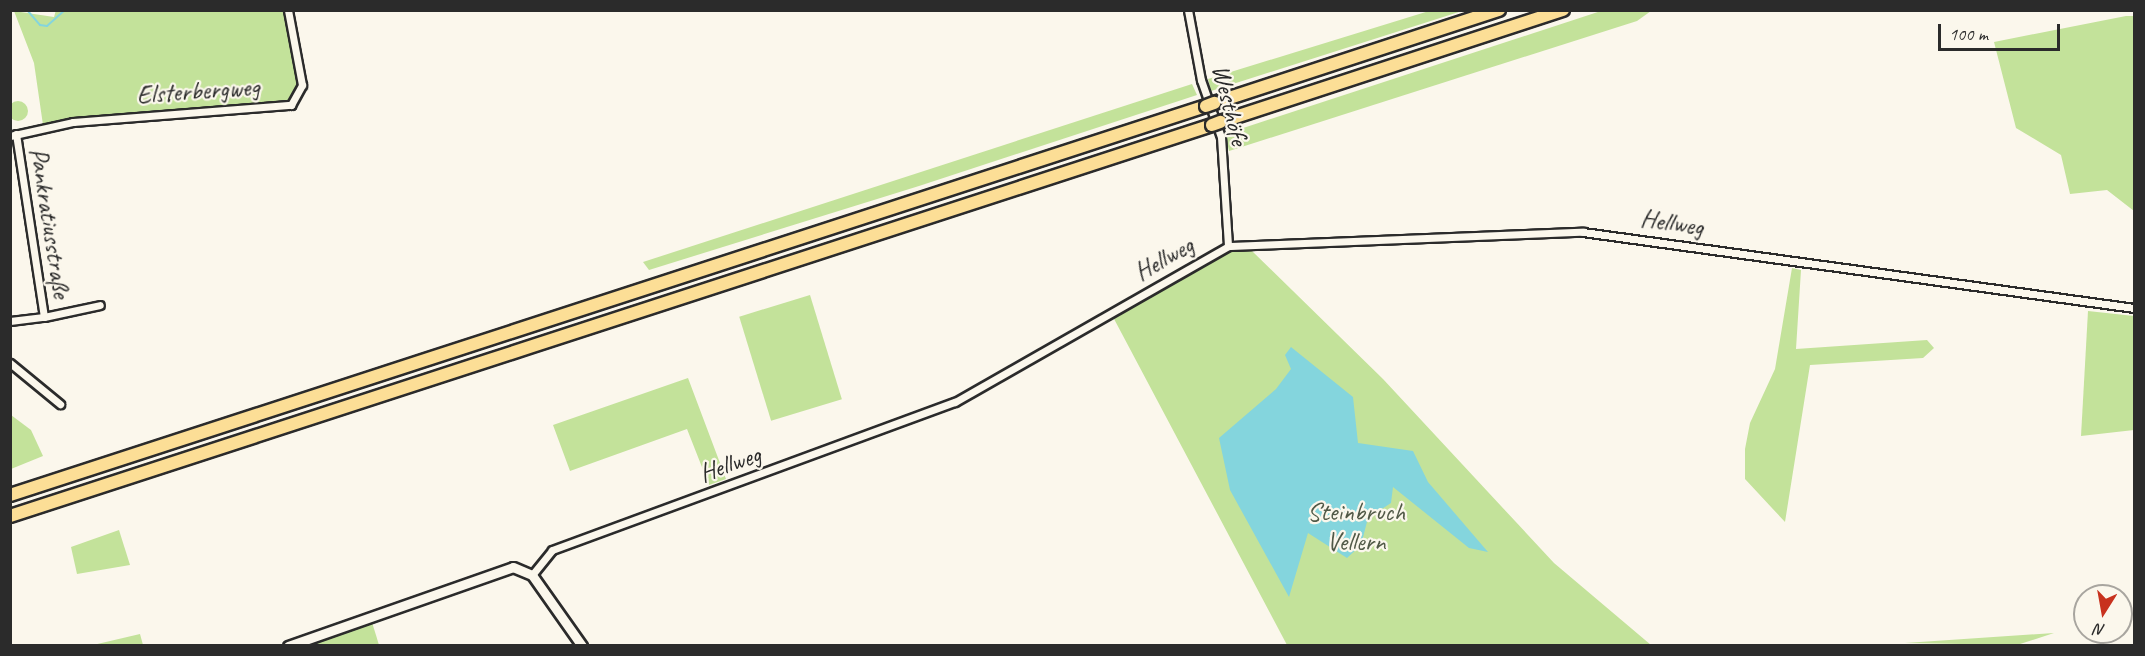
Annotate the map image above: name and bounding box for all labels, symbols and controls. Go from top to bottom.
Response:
scale bar [1941,12,2062,50]
text: 100 m [1949,23,1988,45]
street label: Westhöfe [1205,61,1255,149]
street label: Elsterbergweg [136,71,260,111]
street label: Pankratiusstraße [23,146,77,300]
street label: Hellweg [1639,203,1705,243]
street label: Hellweg [1129,230,1199,288]
street label: Hellweg [695,439,765,489]
park label: Steinbruch Vellern [1307,496,1405,558]
north arrow [2073,584,2133,644]
text: N [2093,619,2107,640]

